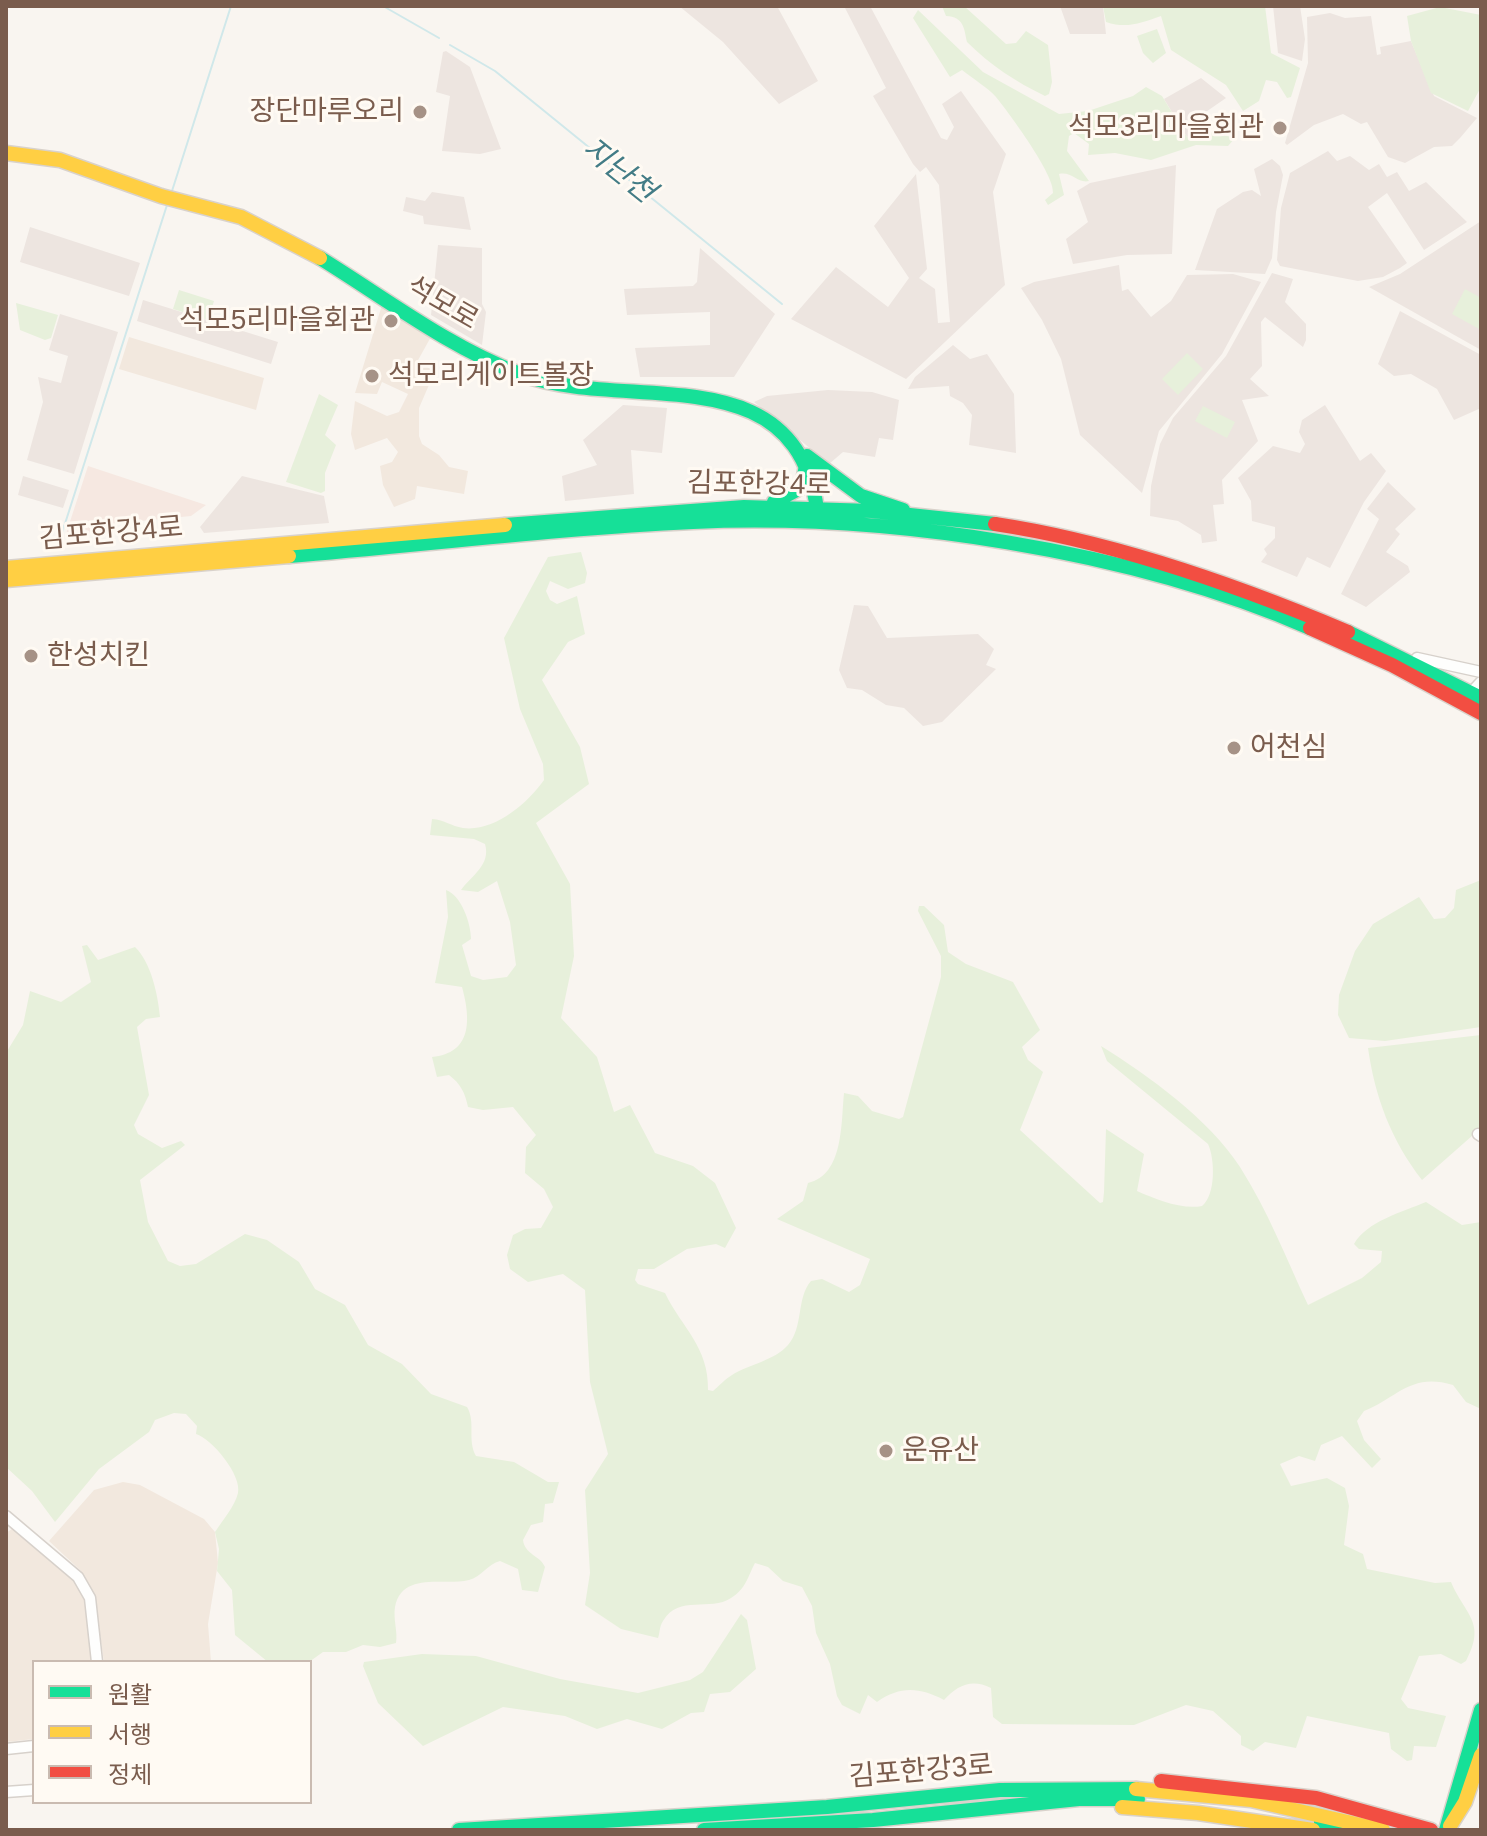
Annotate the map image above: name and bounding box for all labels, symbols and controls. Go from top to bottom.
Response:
place label: 장단마루오리 [249,95,404,129]
marker: 장단마루오리 [411,103,429,121]
place label: 석모3리마을회관 [1068,111,1264,145]
marker: 석모3리마을회관 [1271,119,1289,137]
water label: 지난천 [574,131,662,211]
street label: 석모로 [400,270,484,338]
place label: 석모5리마을회관 [179,304,375,338]
marker: 석모5리마을회관 [382,312,400,330]
place label: 석모리게이트볼장 [388,359,594,393]
marker: 석모리게이트볼장 [363,367,381,385]
street label: 김포한강4로 [687,467,831,503]
street label: 김포한강4로 [38,511,184,557]
place label: 한성치킨 [47,639,150,673]
marker: 한성치킨 [22,647,40,665]
place label: 어천심 [1250,731,1327,765]
marker: 어천심 [1225,739,1243,757]
place label: 운유산 [902,1434,979,1468]
marker: 운유산 [877,1442,895,1460]
legend [32,1660,312,1804]
text: 원활 [108,1681,152,1708]
text: 서행 [108,1721,152,1748]
street label: 김포한강3로 [848,1749,994,1795]
text: 정체 [108,1761,152,1788]

